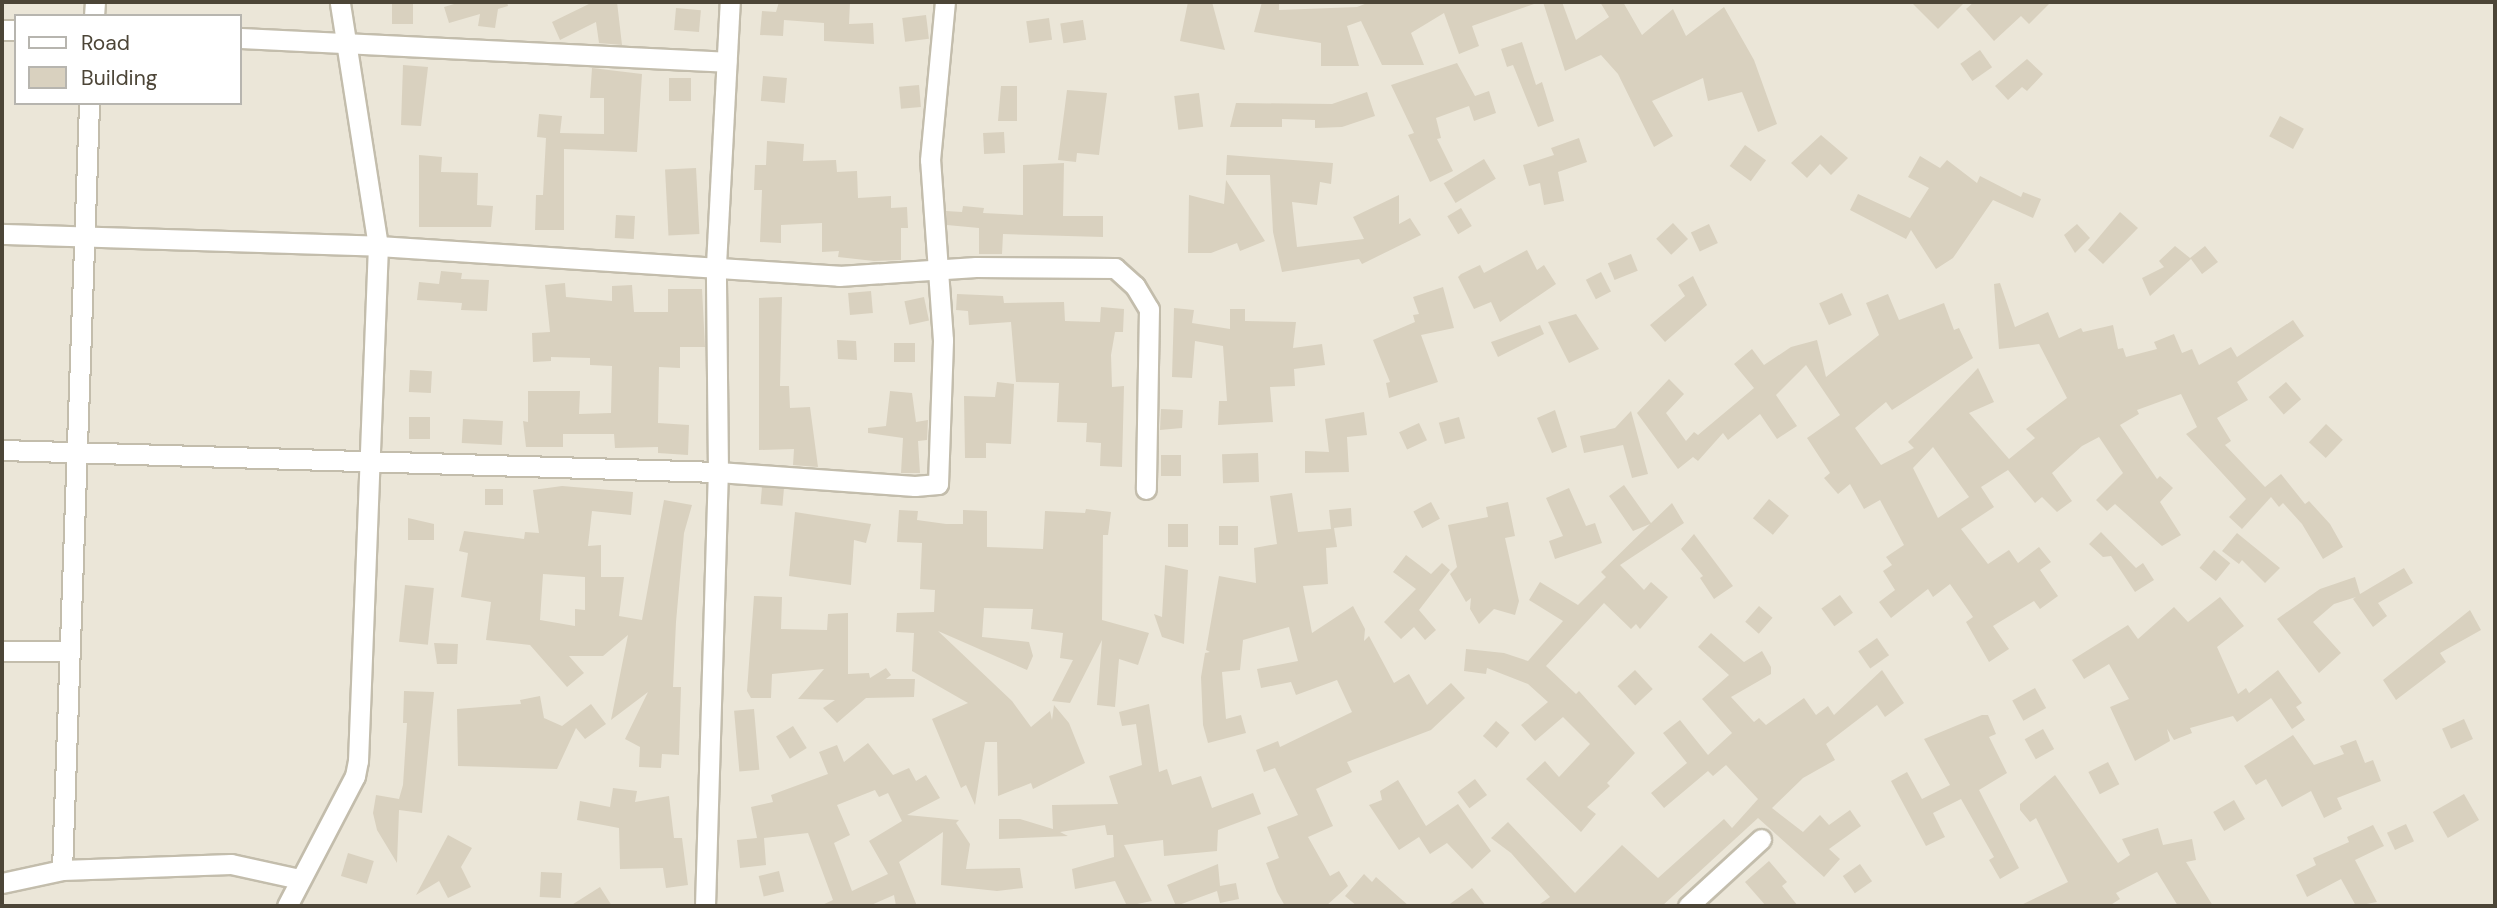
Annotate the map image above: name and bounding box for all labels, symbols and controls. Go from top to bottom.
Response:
legend [14,14,242,105]
text: Road [81,29,130,57]
text: Building [81,64,157,92]

